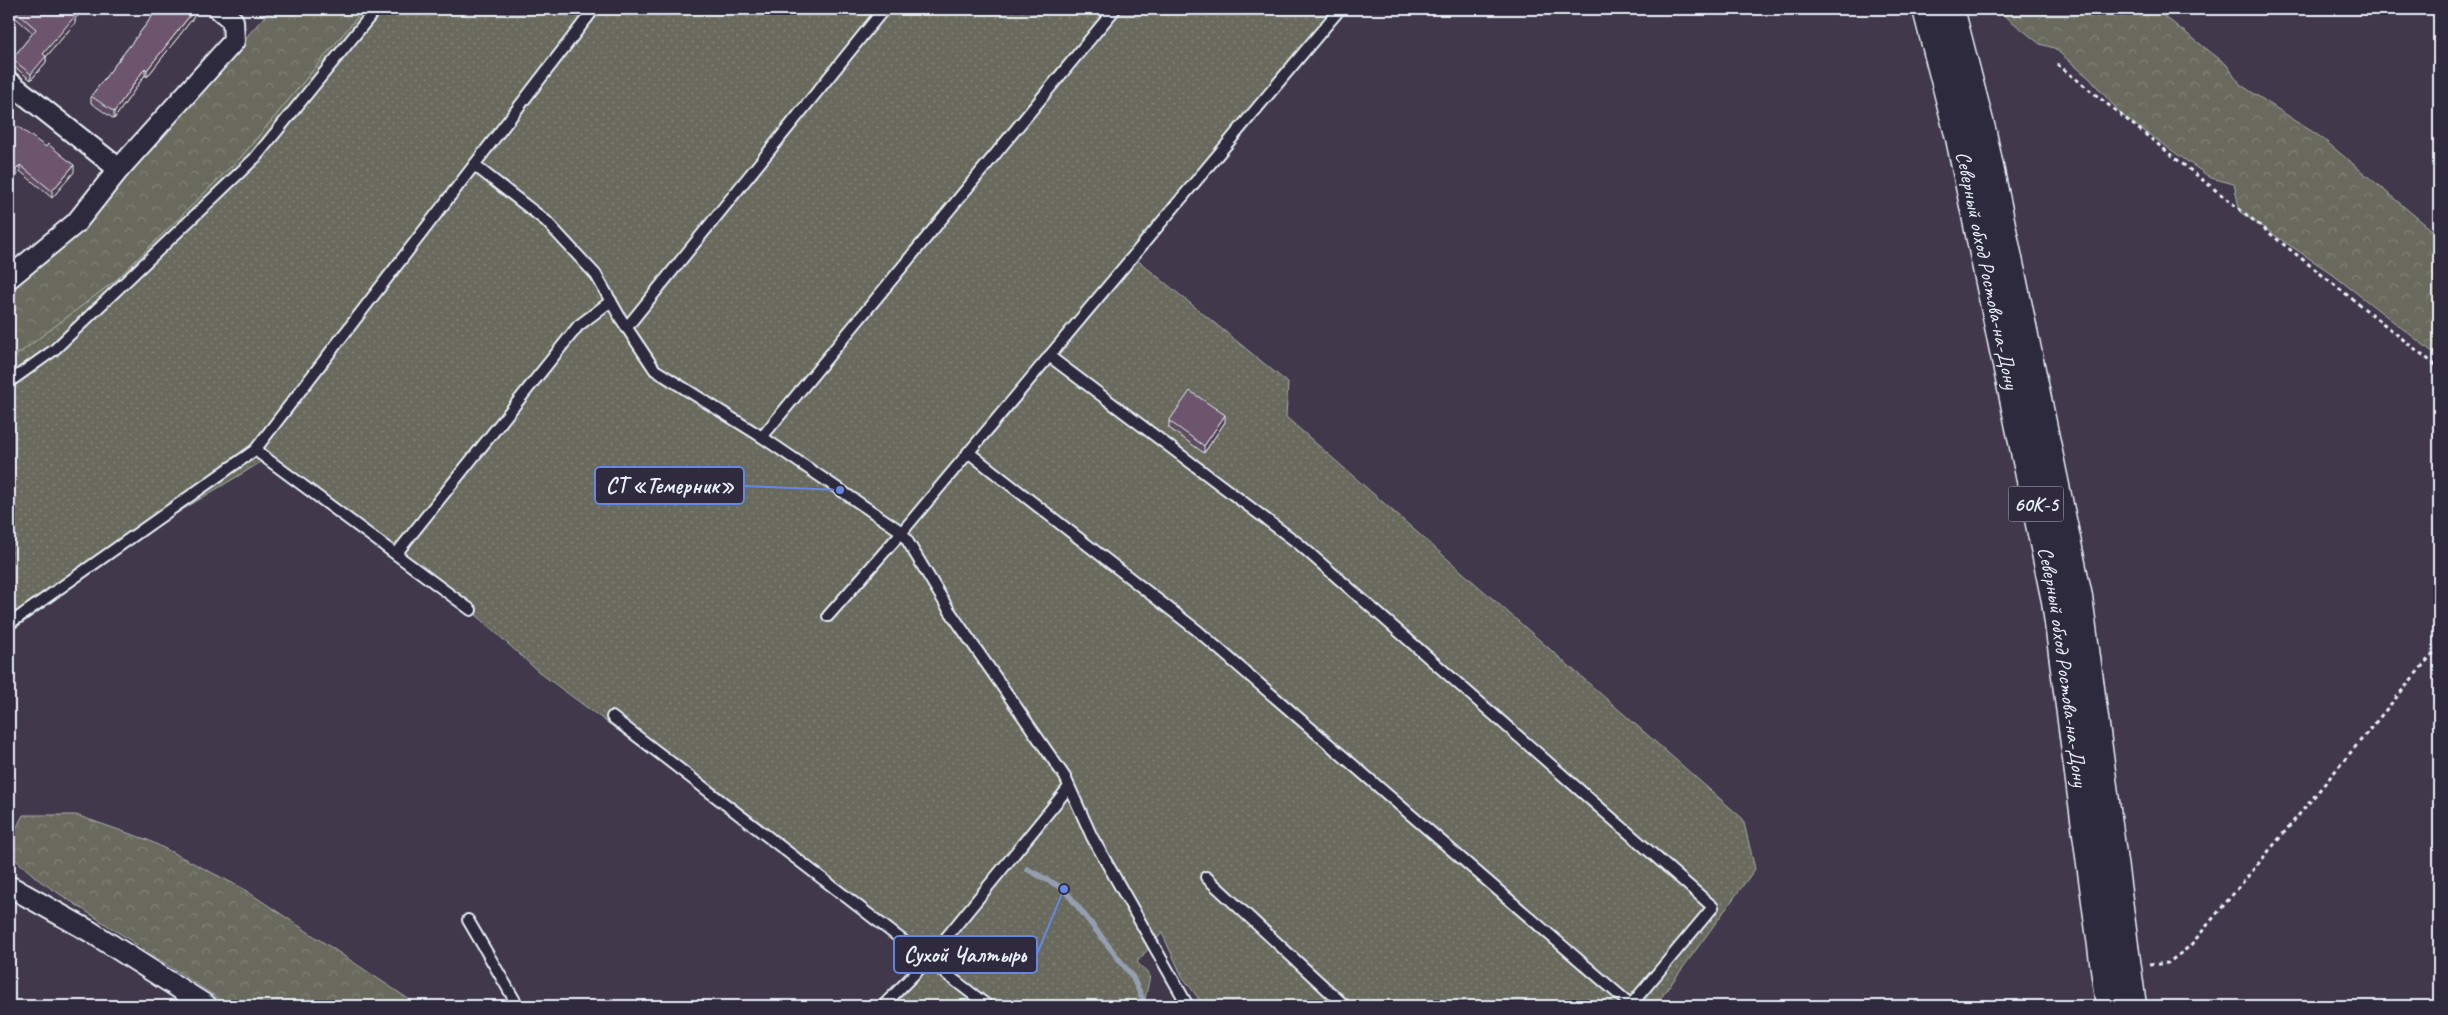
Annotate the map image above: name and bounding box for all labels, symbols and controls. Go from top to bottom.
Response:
street label: Северный обход Ростова-на-Дону [1950,149,2025,393]
callout: СТ «Темерник» [595,467,744,504]
text: СТ «Темерник» [606,472,735,500]
road number: 60К-5 [2008,486,2064,522]
street label: Северный обход Ростова-на-Дону [2032,544,2094,790]
callout: Сухой Чалтырь [894,936,1037,973]
text: Сухой Чалтырь [904,941,1028,969]

